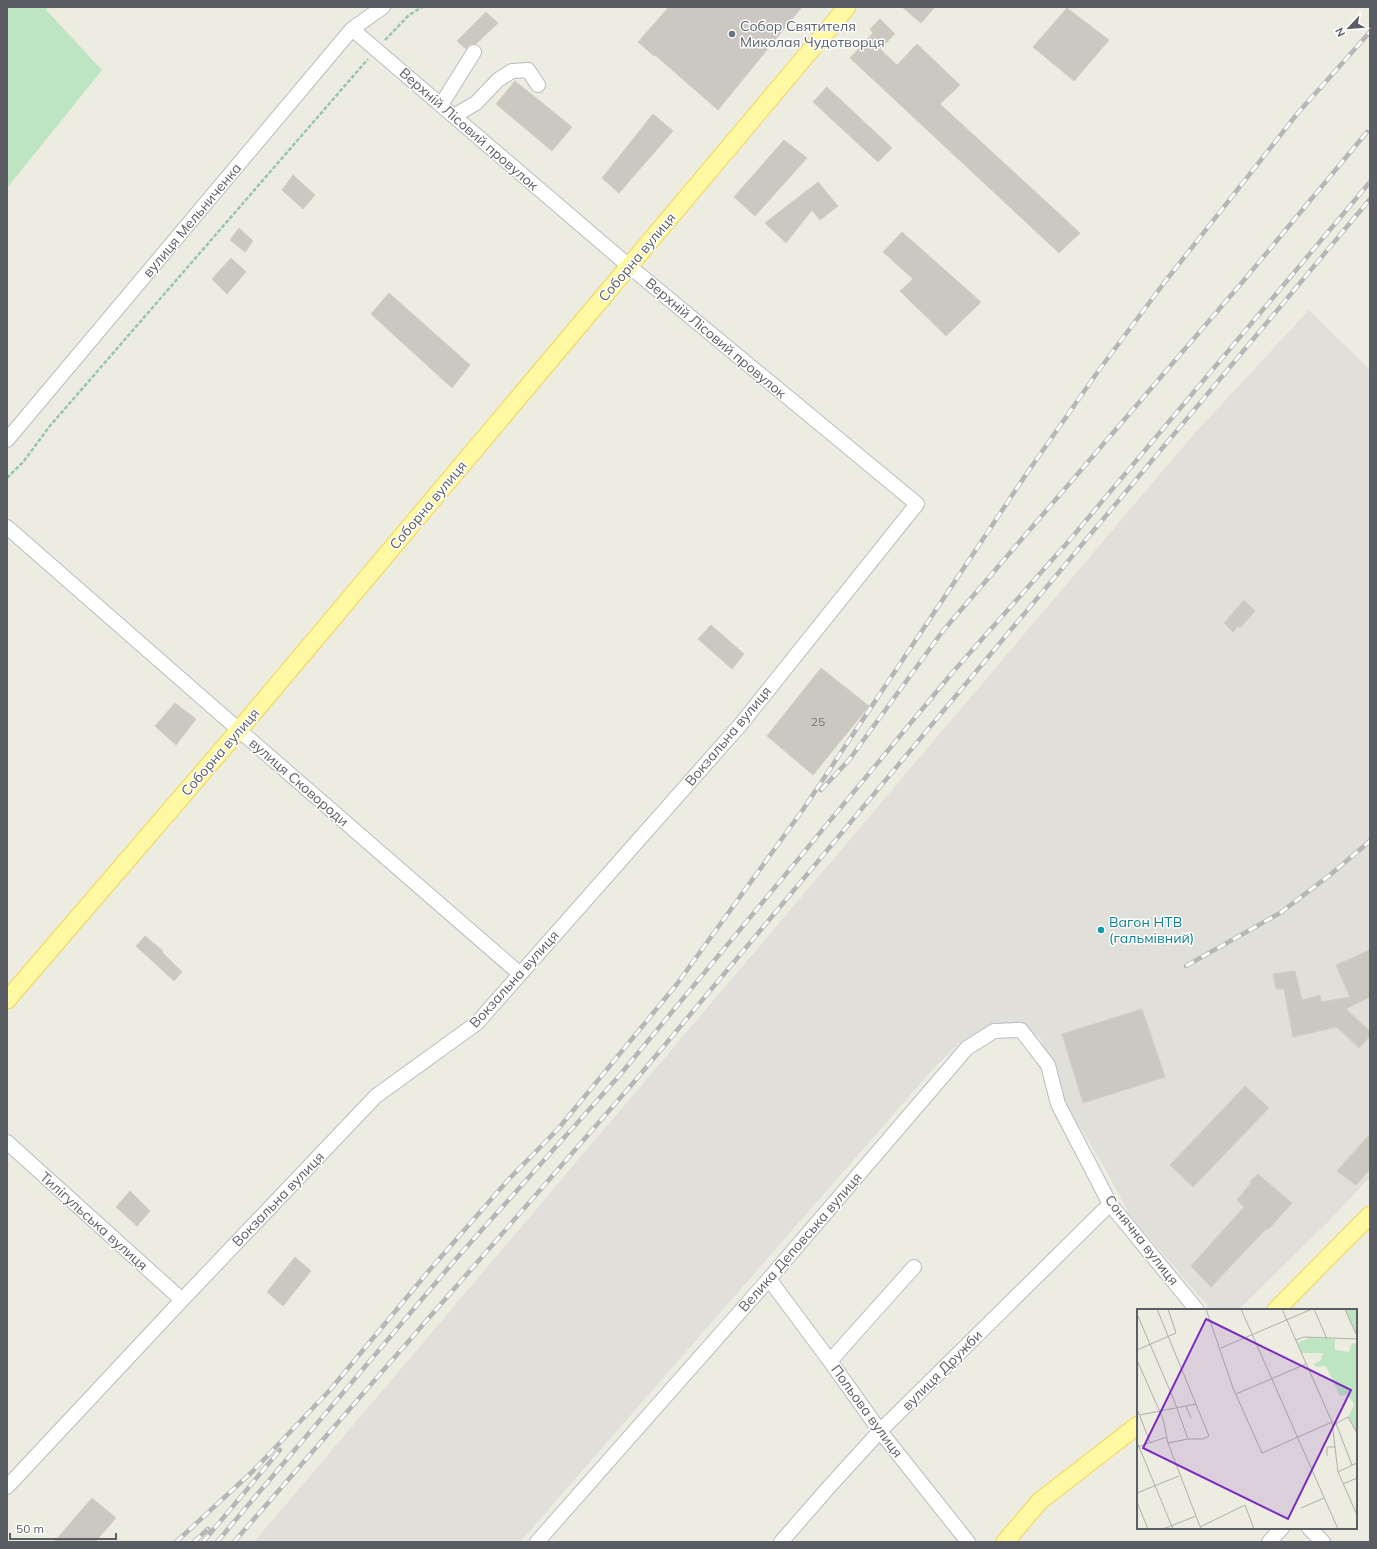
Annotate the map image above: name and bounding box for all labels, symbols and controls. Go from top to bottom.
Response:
north arrow [1329,8,1369,48]
place label: Собор Святителя Миколая Чудотворця [740,17,885,51]
text: N [1332,26,1348,39]
marker: Собор Святителя Миколая Чудотворця [727,29,737,39]
street label: Верхній Лісовий провулок [396,64,543,195]
street label: вулиця Мельниченка [139,159,245,281]
street label: Соборна вулиця [595,209,679,305]
street label: Верхній Лісовий провулок [642,274,790,403]
street label: Соборна вулиця [386,457,470,553]
street label: Вокзальна вулиця [681,682,775,790]
street label: Соборна вулиця [177,704,263,800]
house number: 25 [811,714,825,729]
street label: вулиця Сковороди [246,734,352,830]
place label: Вагон НТВ (гальмівний) [1109,913,1194,947]
marker: Вагон НТВ (гальмівний) [1096,925,1106,935]
street label: Вокзальна вулиця [465,927,563,1031]
street label: Вокзальна вулиця [228,1148,328,1250]
street label: Тилігульська вулиця [36,1168,152,1274]
street label: Велика Деповська вулиця [734,1169,866,1315]
street label: Сонячна вулиця [1101,1191,1183,1289]
inset map [1137,1309,1357,1529]
street label: вулиця Дружби [898,1326,986,1414]
street label: Польова вулиця [827,1361,907,1461]
scale bar [10,1515,116,1541]
text: 50 m [16,1521,44,1536]

